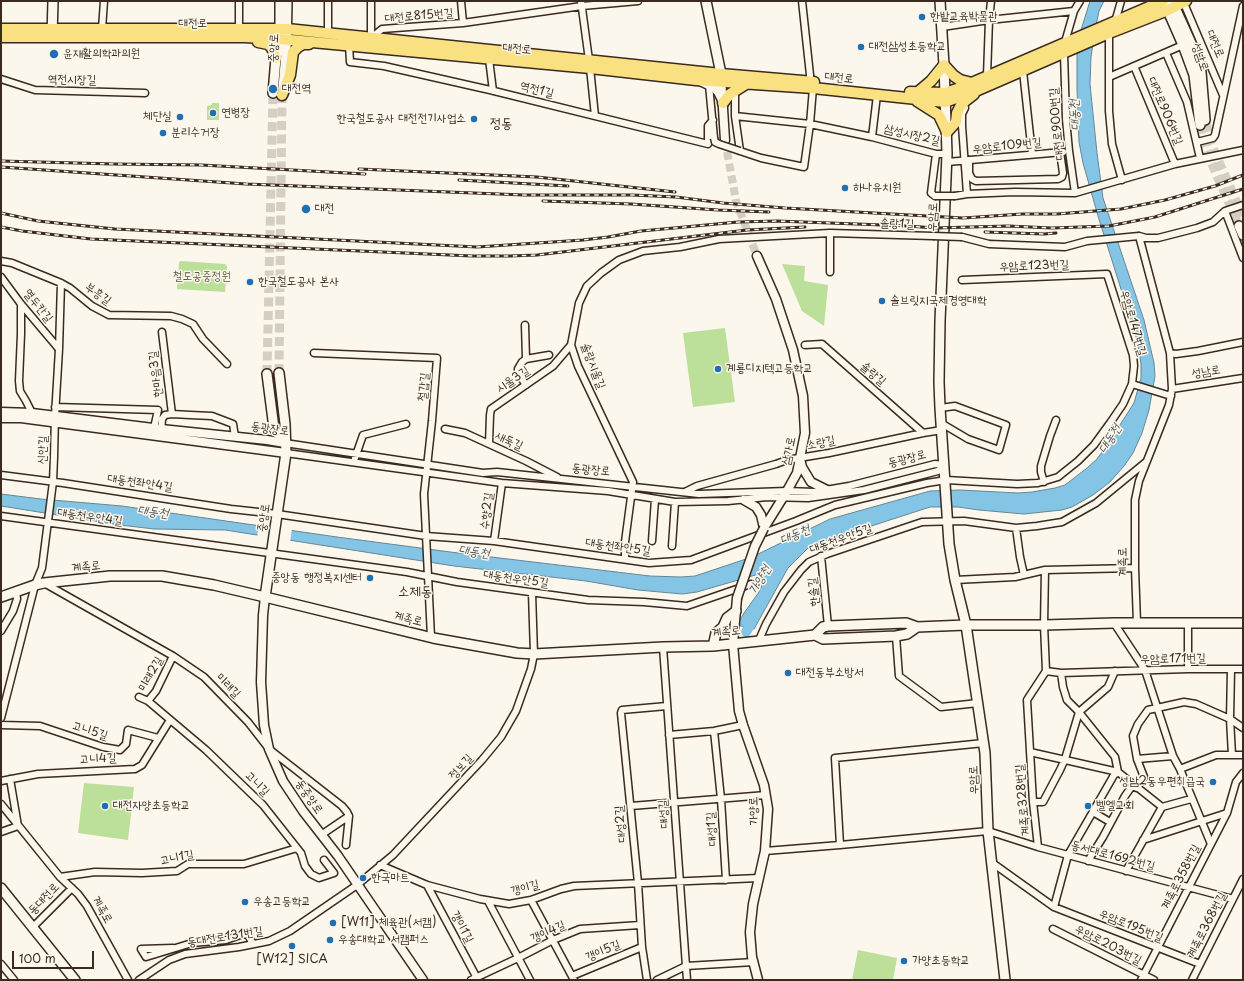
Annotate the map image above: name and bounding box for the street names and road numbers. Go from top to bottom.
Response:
street label: 대전로815번길 [384,6,454,26]
street label: 대전로 [179,17,207,31]
street label: 대전로 [1203,28,1227,60]
street label: 중앙로 [266,33,282,63]
street label: 대전로 [502,41,532,57]
street label: 성남로 [1188,41,1212,73]
street label: 대전로 [824,69,854,87]
street label: 역전시장길 [48,72,96,88]
street label: 대전로906번길 [1144,75,1186,147]
street label: 역전1길 [519,79,555,101]
street label: 대전로900번길 [1047,87,1067,161]
street label: 삼성시장2길 [883,122,941,148]
street label: 우암로109번길 [972,135,1042,157]
street label: 우암로 [925,202,941,232]
street label: 솔랑1길 [880,216,914,232]
street label: 우암로123번길 [999,258,1069,274]
street label: 부흥길 [82,280,114,308]
street label: 열두칸길 [20,286,56,326]
street label: 우암로147번길 [1117,288,1149,358]
street label: 솔랑시울길 [578,341,608,391]
street label: 한마음3길 [146,350,166,398]
street label: 솔랑길 [857,359,889,389]
street label: 성남로 [1191,363,1221,381]
street label: 시울3길 [494,364,532,396]
street label: 철갑길 [416,372,432,402]
street label: 동광장로 [250,419,290,439]
street label: 새둑길 [493,428,525,454]
street label: 소랑길 [805,433,837,453]
street label: 신안길 [35,435,51,465]
street label: 삼가로 [779,435,799,467]
street label: 동광장로 [887,447,927,471]
street label: 동광장로 [571,461,611,479]
street label: 대동천좌안4길 [106,471,174,495]
street label: 수향2길 [478,492,496,530]
street label: 중앙로 [255,503,273,533]
street label: 대동천우안4길 [56,505,124,529]
street label: 대동천우안5길 [808,521,874,557]
street label: 대동천좌안5길 [584,535,652,559]
street label: 계족로 [1116,547,1130,577]
street label: 계족로 [71,558,101,576]
street label: 대동천우안5길 [482,567,550,591]
street label: 한솔길 [805,577,823,607]
street label: 계족로 [392,609,424,629]
street label: 계족로 [711,623,741,641]
street label: 우암로171번길 [1140,651,1206,667]
street label: 미래2길 [136,654,166,694]
street label: 미래길 [213,671,243,701]
street label: 고니5길 [70,719,110,743]
street label: 고니4길 [79,751,117,767]
street label: 정보길 [446,751,476,783]
street label: 계족로328번길 [1013,764,1033,836]
street label: 우암로 [966,765,982,795]
street label: 고니길 [242,769,272,799]
street label: 동중앙로 [292,777,326,817]
street label: 가양로 [746,796,762,826]
street label: 대성길 [656,799,672,829]
street label: 대성2길 [612,805,630,843]
street label: 대성1길 [704,811,720,847]
street label: 동서대로1692번길 [1069,838,1157,874]
street label: 계족로358번길 [1158,842,1204,912]
street label: 고니1길 [159,847,195,869]
street label: 갱이길 [509,877,541,899]
street label: 동대전로 [25,880,63,918]
street label: 계족로368번길 [1184,890,1230,960]
street label: 계족로 [89,894,115,926]
street label: 우암로195번길 [1097,907,1165,945]
street label: 갱이1길 [448,908,476,946]
street label: 갱이4길 [528,918,568,946]
street label: 우암로203번길 [1072,922,1144,968]
street label: 동대전로131번길 [186,924,264,950]
street label: 갱이5길 [583,937,623,965]

